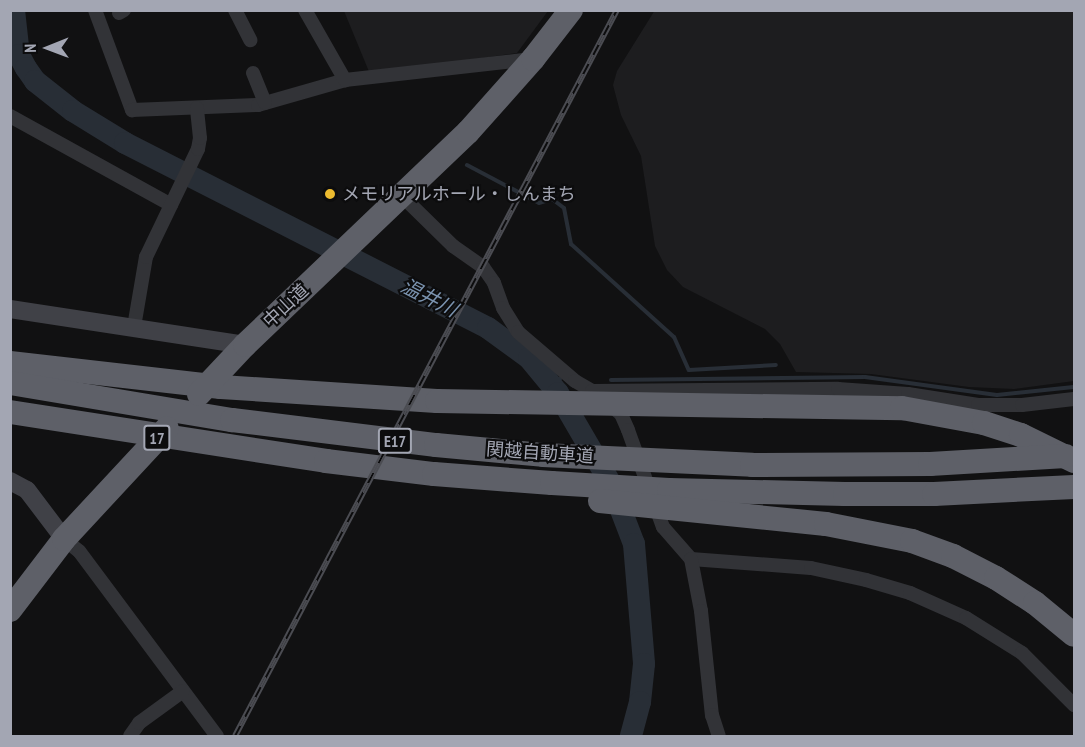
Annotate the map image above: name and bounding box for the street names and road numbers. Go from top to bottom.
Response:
street label: 中山道 [259,280,313,332]
road number: 17 [142,425,172,451]
road number: E17 [377,428,413,454]
street label: 関越自動車道 [485,438,595,468]

